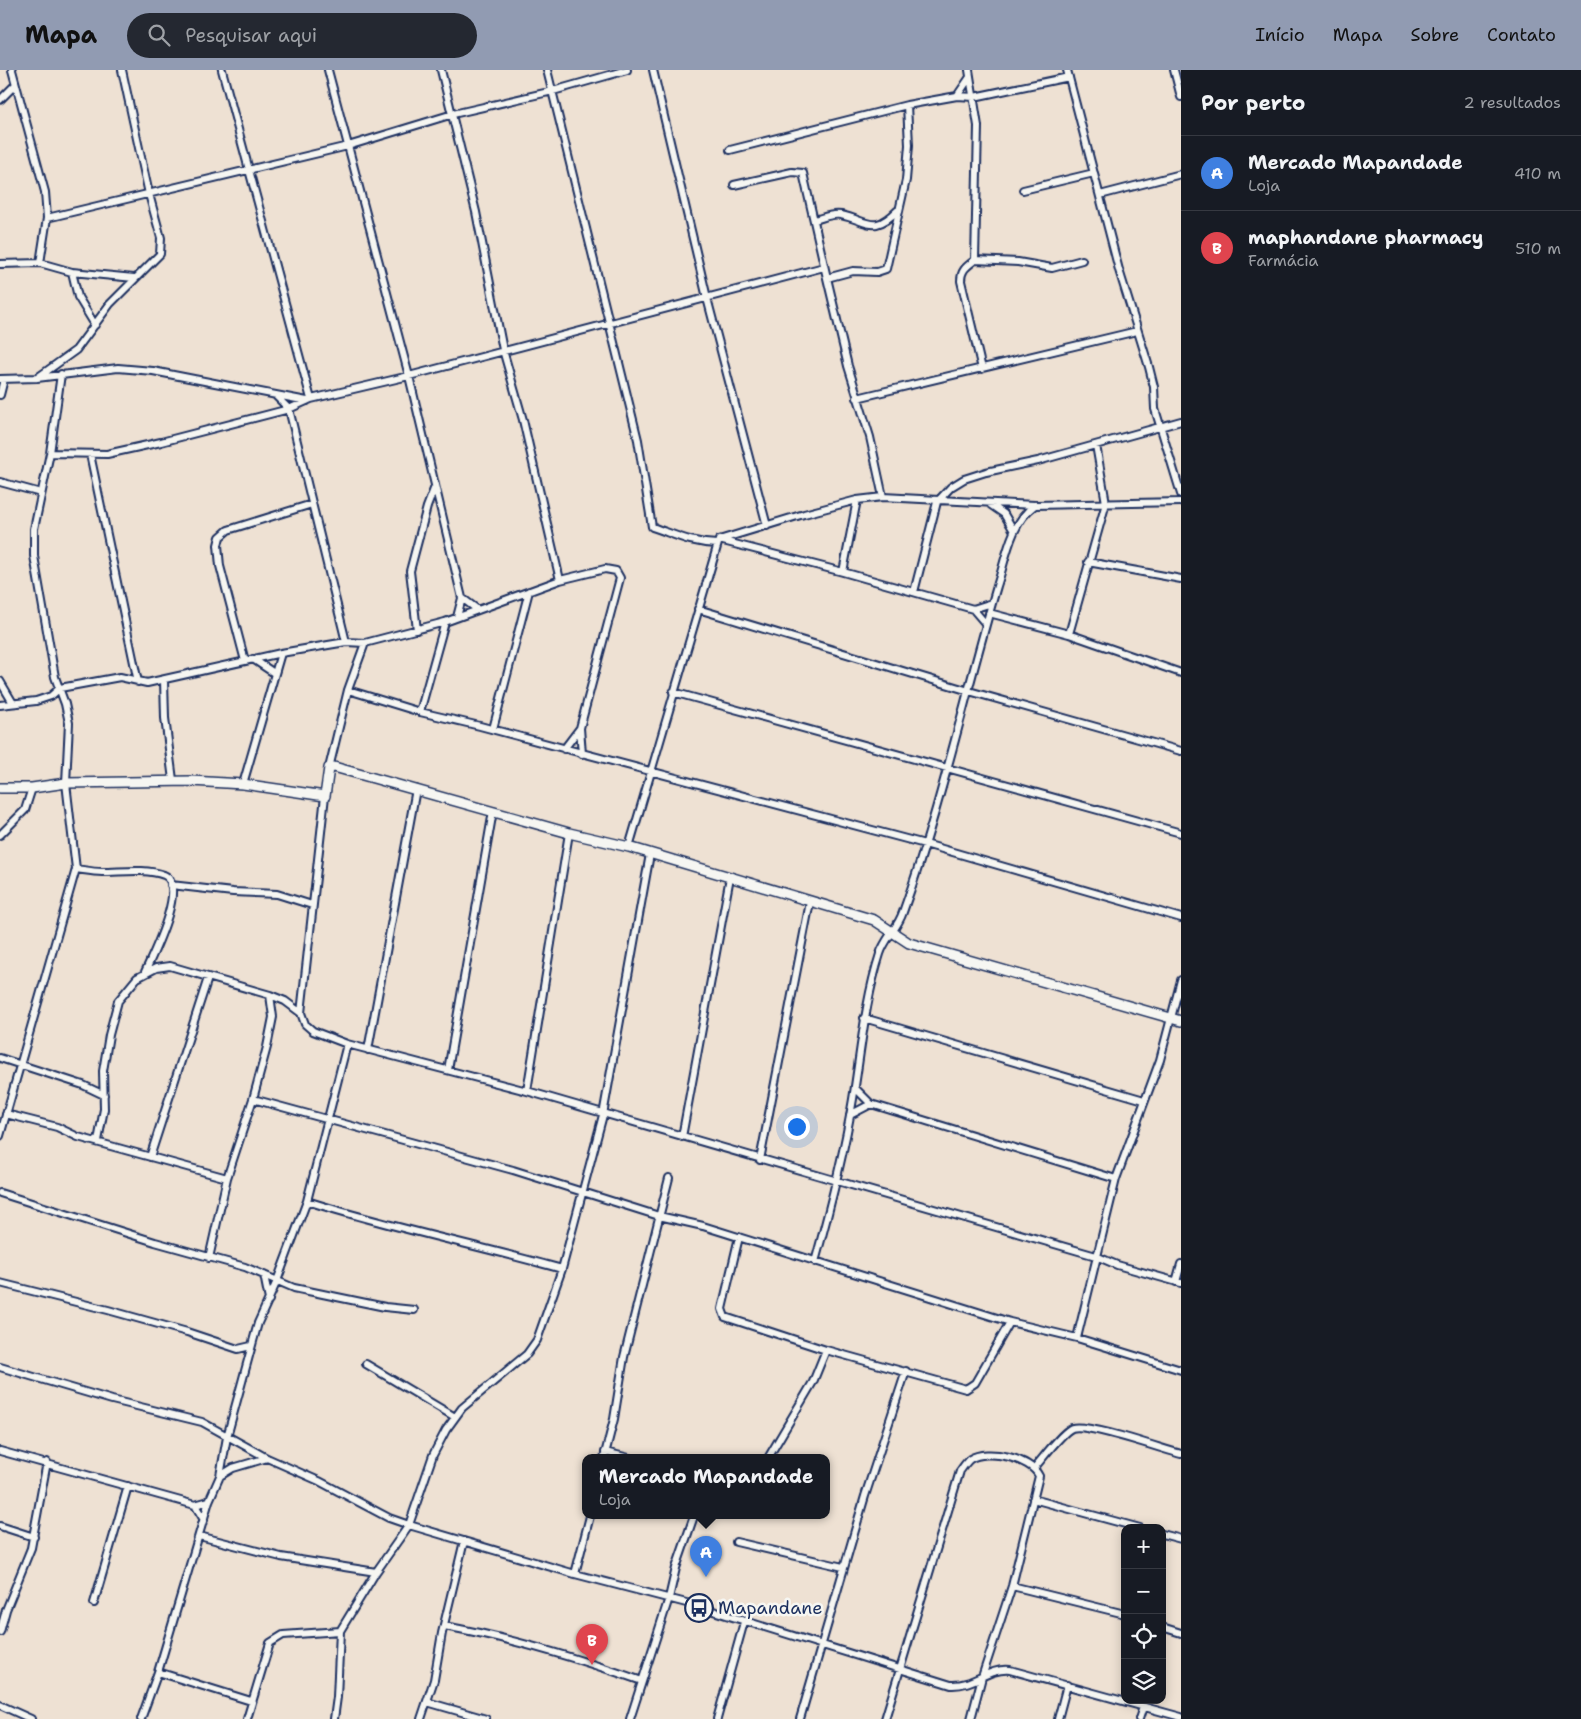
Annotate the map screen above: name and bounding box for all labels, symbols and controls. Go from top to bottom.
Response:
search box [127,13,477,58]
text: Mapa [25,19,97,51]
icon: search [145,21,173,49]
text: Pesquisar aqui [185,23,317,48]
text: Início [1255,23,1305,47]
text: Mapa [1333,23,1382,47]
text: Sobre [1410,23,1459,47]
text: Contato [1487,23,1556,47]
text: Por perto [1201,89,1305,117]
text: 2 resultados [1463,92,1561,113]
text: Mercado Mapandade [1248,150,1463,175]
text: A [1211,163,1223,184]
text: 410 m [1514,163,1561,184]
text: Loja [1248,175,1280,196]
text: maphandane pharmacy [1248,225,1483,250]
text: B [1212,238,1222,259]
text: 510 m [1515,238,1561,259]
text: Farmácia [1248,250,1318,271]
your location [784,1114,810,1140]
popup [582,1454,830,1519]
text: Mercado Mapandade [599,1464,813,1489]
text: Loja [599,1489,631,1510]
map controls [1121,1524,1166,1704]
button: + [1121,1524,1166,1569]
pin: A [690,1536,722,1577]
button: − [1121,1569,1166,1614]
bus stop icon: Mapandane [684,1593,714,1623]
place label: Mapandane [718,1596,823,1620]
button: locate [1121,1614,1166,1659]
pin: B [576,1624,608,1665]
button: layers [1121,1659,1166,1704]

